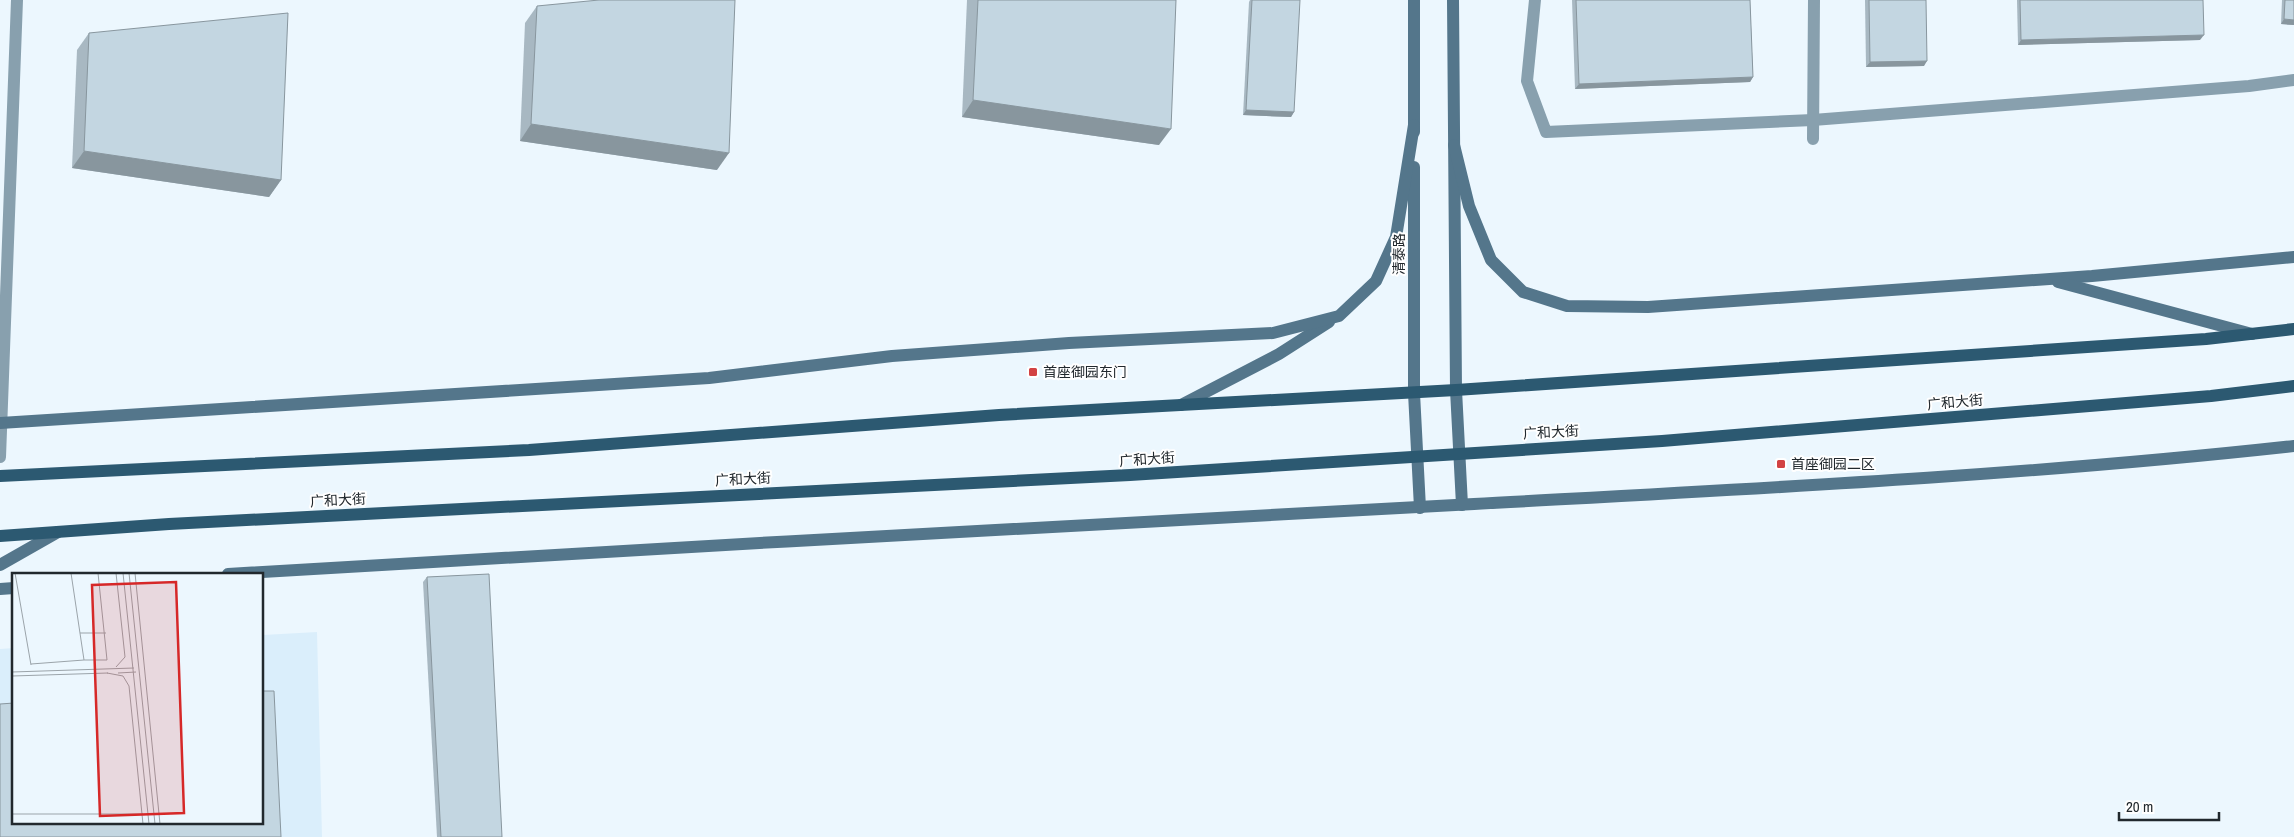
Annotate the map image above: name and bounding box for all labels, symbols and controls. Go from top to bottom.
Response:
street label: 清泰路 [1390,233,1408,275]
place label: 首座御园东门 [1043,363,1127,381]
marker: 首座御园东门 [1027,366,1039,378]
street label: 广和大街 [1926,391,1984,413]
street label: 广和大街 [1523,422,1579,442]
street label: 广和大街 [1118,448,1176,470]
place label: 首座御园二区 [1791,455,1875,473]
marker: 首座御园二区 [1775,458,1787,470]
street label: 广和大街 [715,469,771,489]
street label: 广和大街 [310,490,366,510]
inset map [12,573,264,824]
scale bar [2119,790,2219,822]
text: 20 m [2126,796,2153,817]

